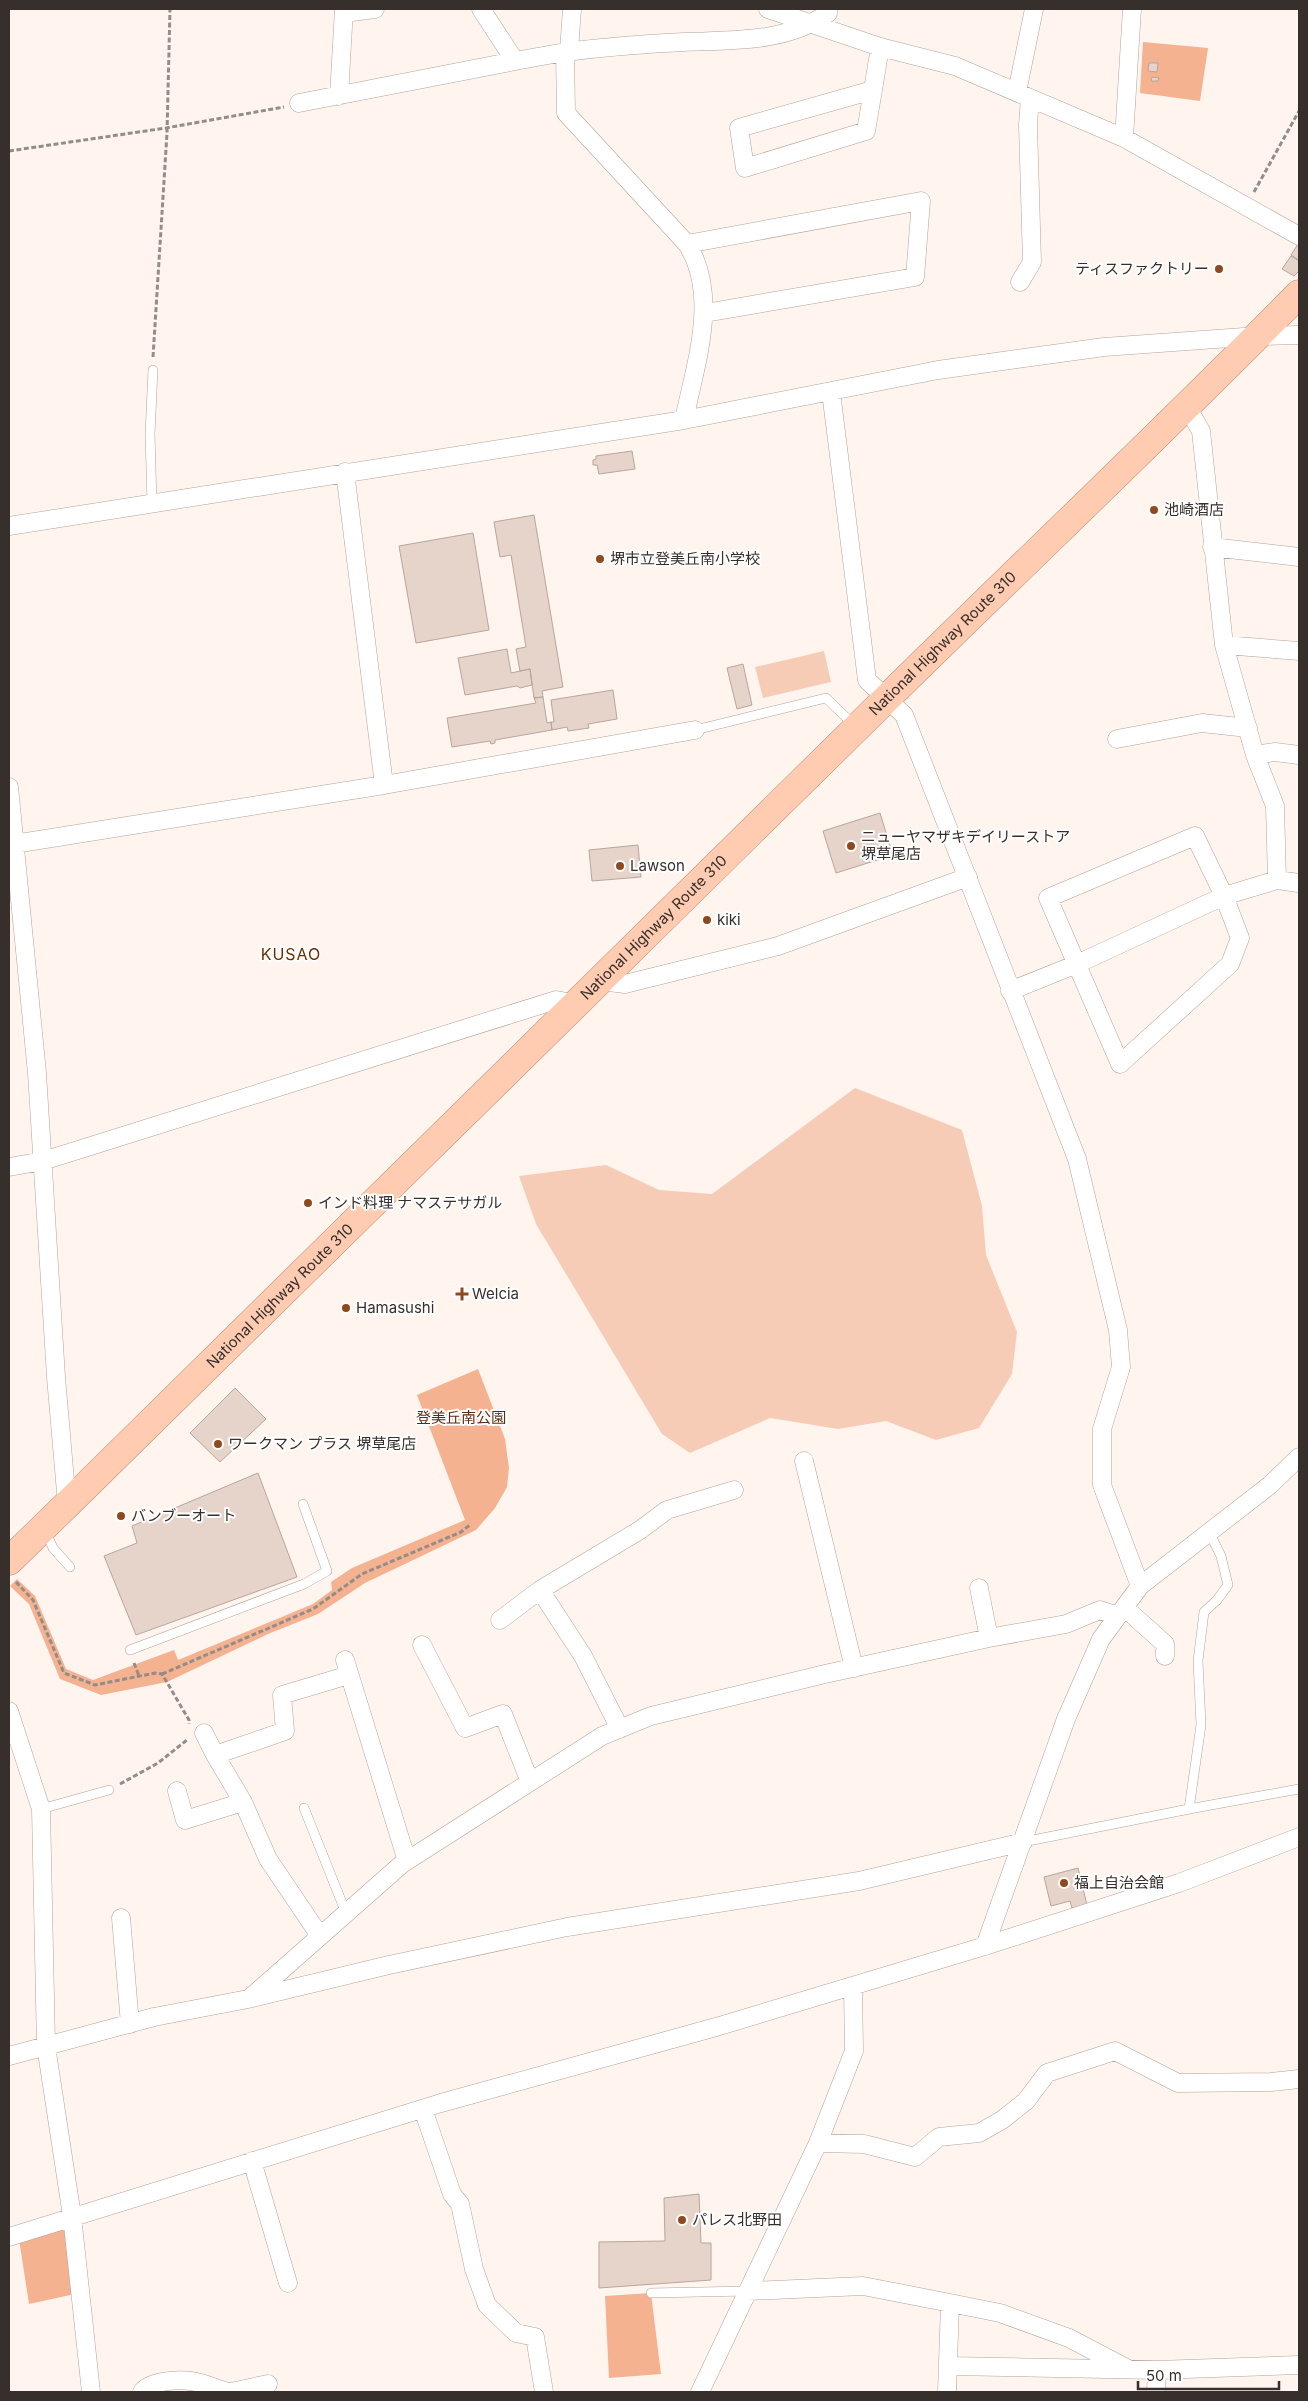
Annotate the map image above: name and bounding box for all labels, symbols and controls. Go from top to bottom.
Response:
place label: ティスファクトリー [1075,259,1209,278]
marker: ティスファクトリー [1213,263,1225,275]
place label: 池崎酒店 [1164,500,1224,519]
marker: 池崎酒店 [1148,504,1160,516]
place label: 堺市立登美丘南小学校 [610,549,760,568]
marker: 堺市立登美丘南小学校 [594,553,606,565]
street label: National Highway Route 310 [865,567,1020,719]
place label: ニューヤマザキデイリーストア 堺草尾店 [861,827,1070,863]
marker: ニューヤマザキデイリーストア 堺草尾店 [845,840,857,852]
street label: National Highway Route 310 [576,851,731,1004]
place label: Lawson [630,856,685,875]
marker: Lawson [614,860,626,872]
place label: kiki [717,910,741,929]
marker: kiki [701,914,713,926]
district label: KUSAO [261,944,321,964]
place label: インド料理 ナマステサガル [318,1193,502,1212]
marker: インド料理 ナマステサガル [302,1197,314,1209]
street label: National Highway Route 310 [202,1219,357,1372]
place label: Welcia [472,1284,519,1303]
marker: Welcia [456,1288,468,1300]
place label: Hamasushi [356,1298,434,1317]
marker: Hamasushi [340,1302,352,1314]
park label: 登美丘南公園 [416,1408,506,1427]
place label: ワークマン プラス 堺草尾店 [228,1434,416,1453]
marker: ワークマン プラス 堺草尾店 [212,1438,224,1450]
place label: バンブーオート [131,1506,236,1525]
marker: バンブーオート [115,1510,127,1522]
place label: 福上自治会館 [1074,1873,1164,1892]
marker: 福上自治会館 [1058,1877,1070,1889]
place label: パレス北野田 [692,2210,782,2229]
marker: パレス北野田 [676,2214,688,2226]
scale bar [1138,2358,1279,2390]
text: 50 m [1146,2366,1182,2385]

